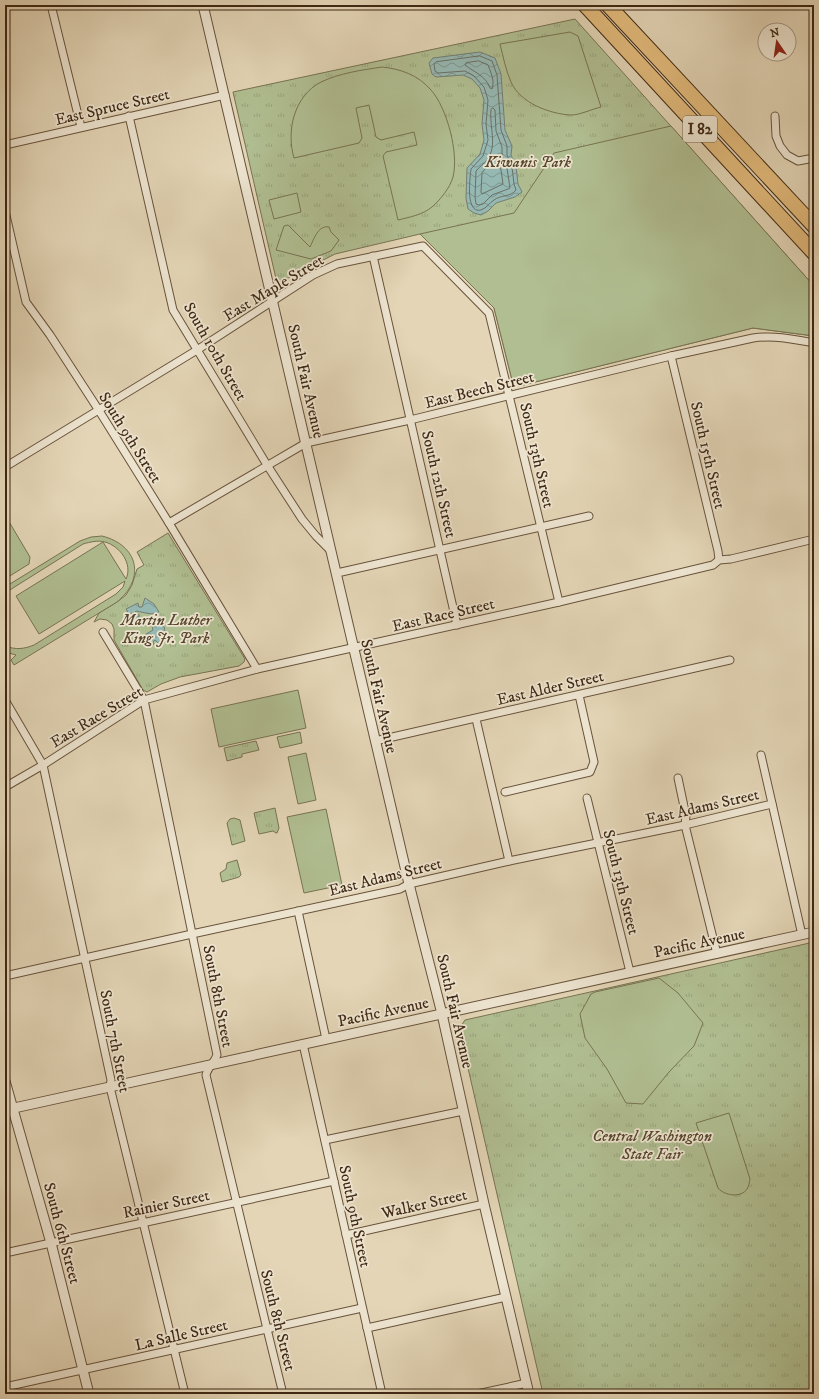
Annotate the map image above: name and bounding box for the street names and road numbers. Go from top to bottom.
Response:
street label: East Spruce Street [53,84,171,130]
road number: I 82 [683,116,717,142]
street label: East Maple Street [219,250,328,326]
street label: South 10th Street [179,299,251,404]
street label: South Fair Avenue [283,322,329,441]
street label: East Beech Street [423,367,536,413]
street label: South 9th Street [94,388,166,487]
street label: South 15th Street [686,400,730,511]
street label: South 13th Street [515,401,559,510]
street label: South 12th Street [417,429,461,540]
street label: East Race Street [390,594,496,636]
street label: South Fair Avenue [356,637,402,756]
street label: East Alder Street [495,666,606,710]
street label: East Race Street [47,681,146,752]
street label: East Adams Street [644,784,761,830]
street label: South 13th Street [598,828,644,937]
street label: East Adams Street [327,853,444,901]
street label: Pacific Avenue [652,923,747,962]
street label: South 8th Street [198,943,238,1049]
street label: South Fair Avenue [432,952,478,1071]
street label: South 7th Street [95,988,135,1094]
street label: Pacific Avenue [336,992,431,1031]
street label: South 9th Street [334,1163,376,1269]
street label: South 6th Street [39,1180,85,1286]
street label: Walker Street [379,1184,469,1224]
street label: Rainier Street [121,1185,211,1223]
street label: South 8th Street [256,1268,300,1373]
street label: La Salle Street [133,1315,229,1355]

